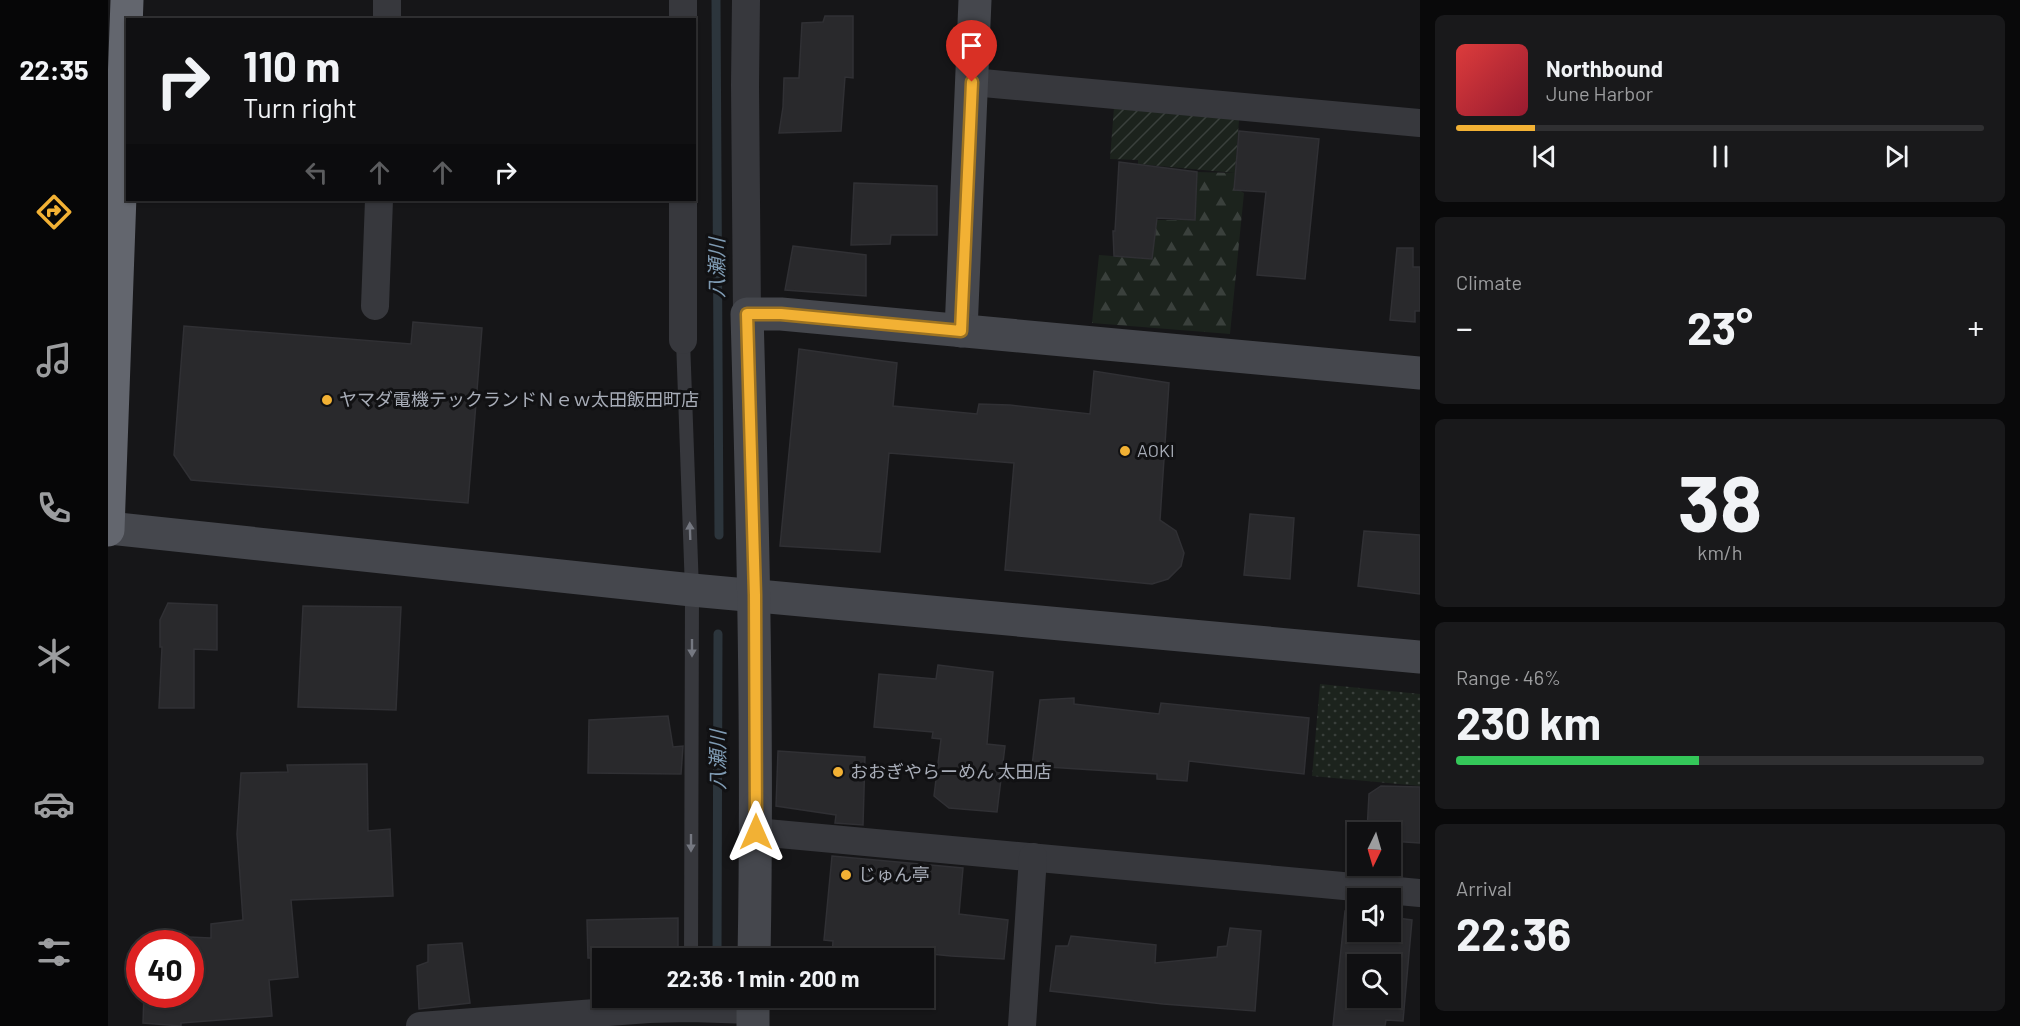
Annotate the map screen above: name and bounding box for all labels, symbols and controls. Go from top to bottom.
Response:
pin [946,20,997,82]
icon: arrive [955,29,988,62]
text: 110 m [243,40,340,90]
icon: right [144,42,222,120]
text: 22:35 [19,53,89,85]
text: Northbound [1546,55,1663,81]
text: June Harbor [1546,81,1653,105]
text: Turn right [243,91,357,123]
icon: previous [1528,140,1561,173]
icon: pause [1704,140,1737,173]
icon: next [1880,140,1913,173]
icon: left [300,156,333,189]
icon: ahead [363,156,396,189]
icon: ahead [426,156,459,189]
icon: right [489,156,522,189]
icon: directions [33,191,75,233]
water label: 八瀬川 [704,236,728,298]
text: Climate [1456,270,1522,294]
text: 23° [1687,300,1753,354]
text: − [1456,307,1473,347]
text: + [1967,307,1984,347]
icon: music [33,339,75,381]
place label: ヤマダ電機テックランドＮｅｗ太田飯田町店 [339,388,699,410]
marker: ヤマダ電機テックランドＮｅｗ太田飯田町店 [320,393,334,407]
place label: AOKI [1137,439,1175,461]
marker: AOKI [1118,444,1132,458]
text: 38 [1678,454,1762,548]
icon: phone [33,487,75,529]
one-way arrow [685,522,694,541]
text: km/h [1697,540,1743,564]
icon: climate [33,635,75,677]
one-way arrow [687,639,696,658]
text: Range · 46% [1456,665,1561,689]
text: 230 km [1456,695,1601,749]
water label: 八瀬川 [705,728,729,790]
place label: おおぎやらーめん 太田店 [850,760,1052,782]
marker: おおぎやらーめん 太田店 [831,765,845,779]
icon: car [33,783,75,825]
position arrow [724,800,788,864]
north arrow [1347,822,1401,876]
map controls [1347,822,1401,1008]
one-way arrow [686,834,696,853]
place label: じゅん亭 [858,863,930,885]
marker: じゅん亭 [839,868,853,882]
text: Arrival [1456,876,1512,900]
button: sound [1347,888,1401,942]
text: 22:36 [1456,906,1571,960]
speed limit sign: 40 [126,930,204,1008]
icon: filters [33,931,75,973]
button: search [1347,954,1401,1008]
text: 22:36 · 1 min · 200 m [667,965,859,991]

